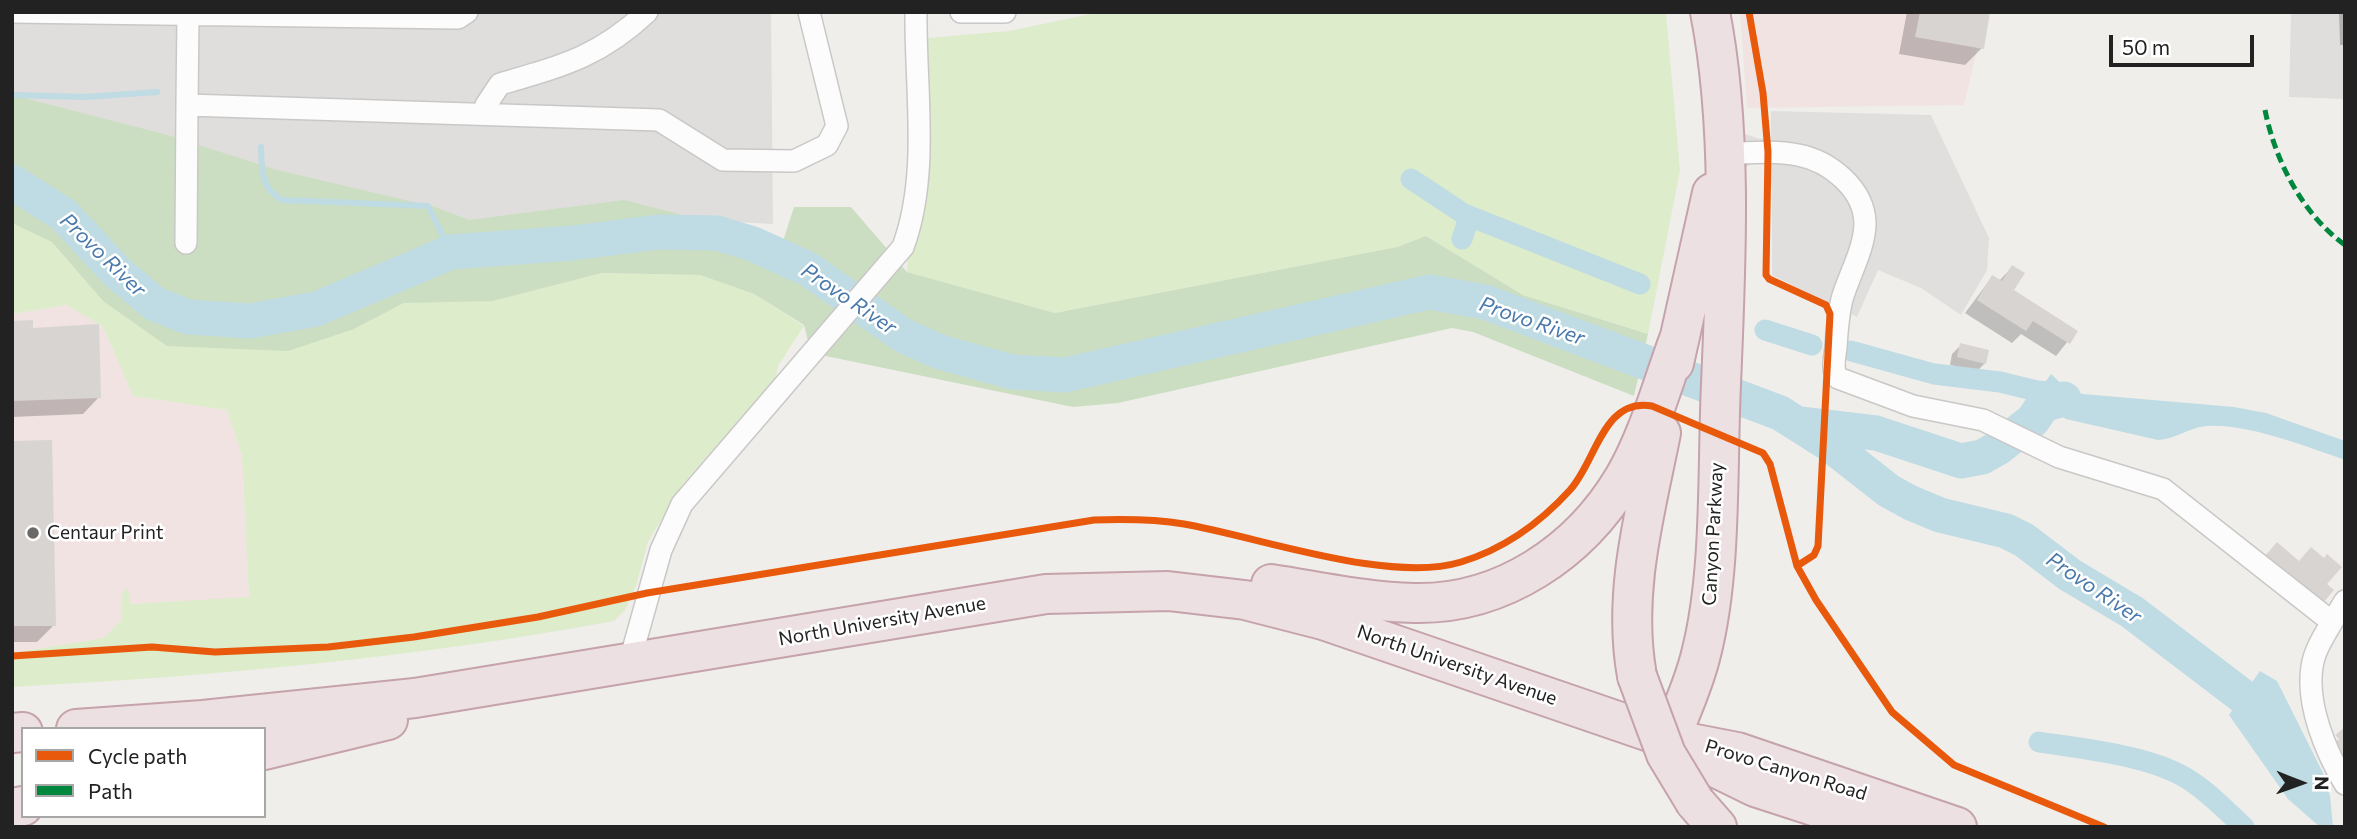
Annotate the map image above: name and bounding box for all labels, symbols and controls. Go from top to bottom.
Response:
scale bar [2112,21,2257,65]
text: 50 m [2122,34,2170,59]
water label: Provo River [55,208,151,302]
water label: Provo River [797,258,901,340]
water label: Provo River [1476,291,1588,351]
street label: Canyon Parkway [1698,462,1728,606]
place label: Centaur Print [47,522,164,544]
marker: Centaur Print [25,525,41,541]
water label: Provo River [2042,547,2146,629]
street label: North University Avenue [777,592,987,650]
street label: North University Avenue [1354,620,1560,710]
legend [21,727,266,818]
street label: Provo Canyon Road [1702,735,1870,805]
text: Cycle path [88,743,187,768]
north arrow [2266,748,2336,818]
text: N [2311,776,2334,791]
text: Path [88,778,133,803]

